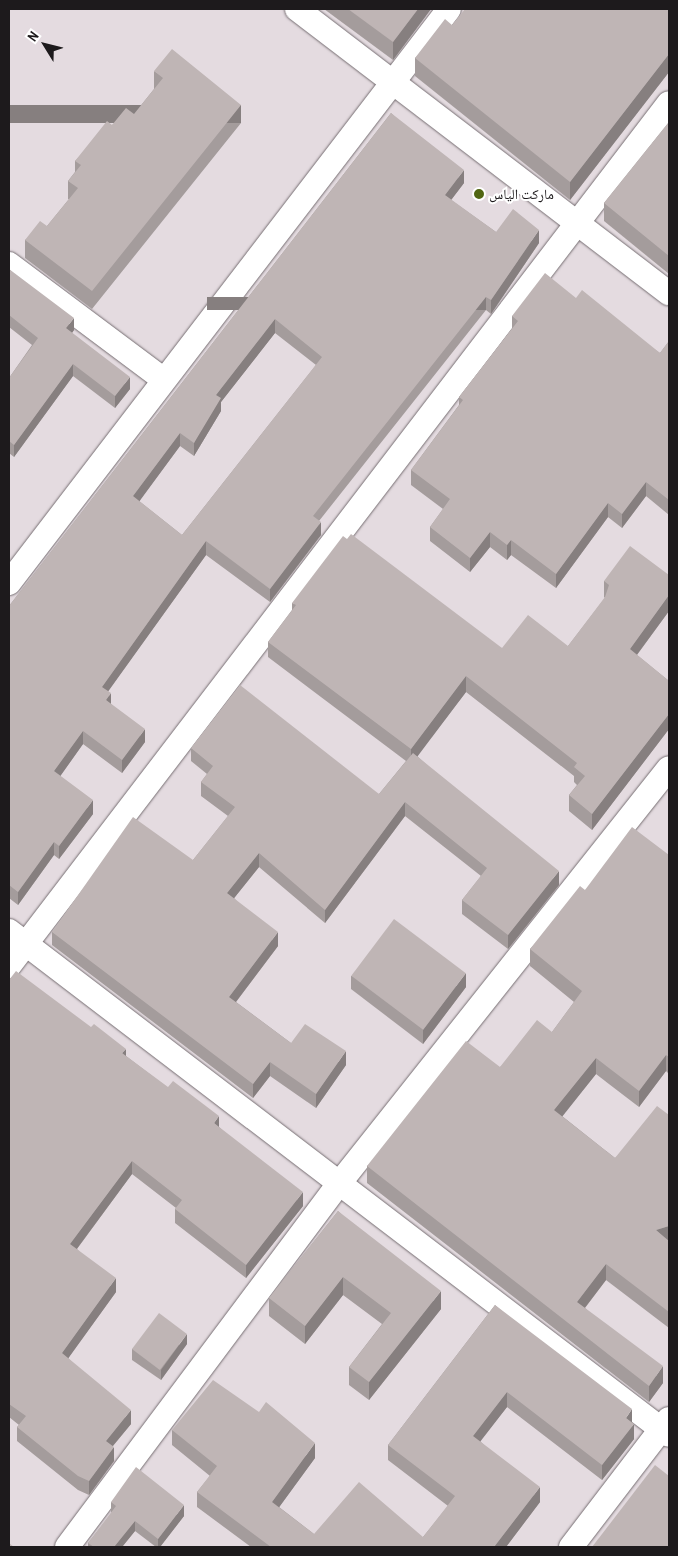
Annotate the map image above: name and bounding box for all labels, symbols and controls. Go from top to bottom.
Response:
north arrow [20,20,70,70]
text: N [23,28,43,45]
place label: مارکت الیاس [489,186,554,202]
marker: مارکت الیاس [473,188,485,200]

